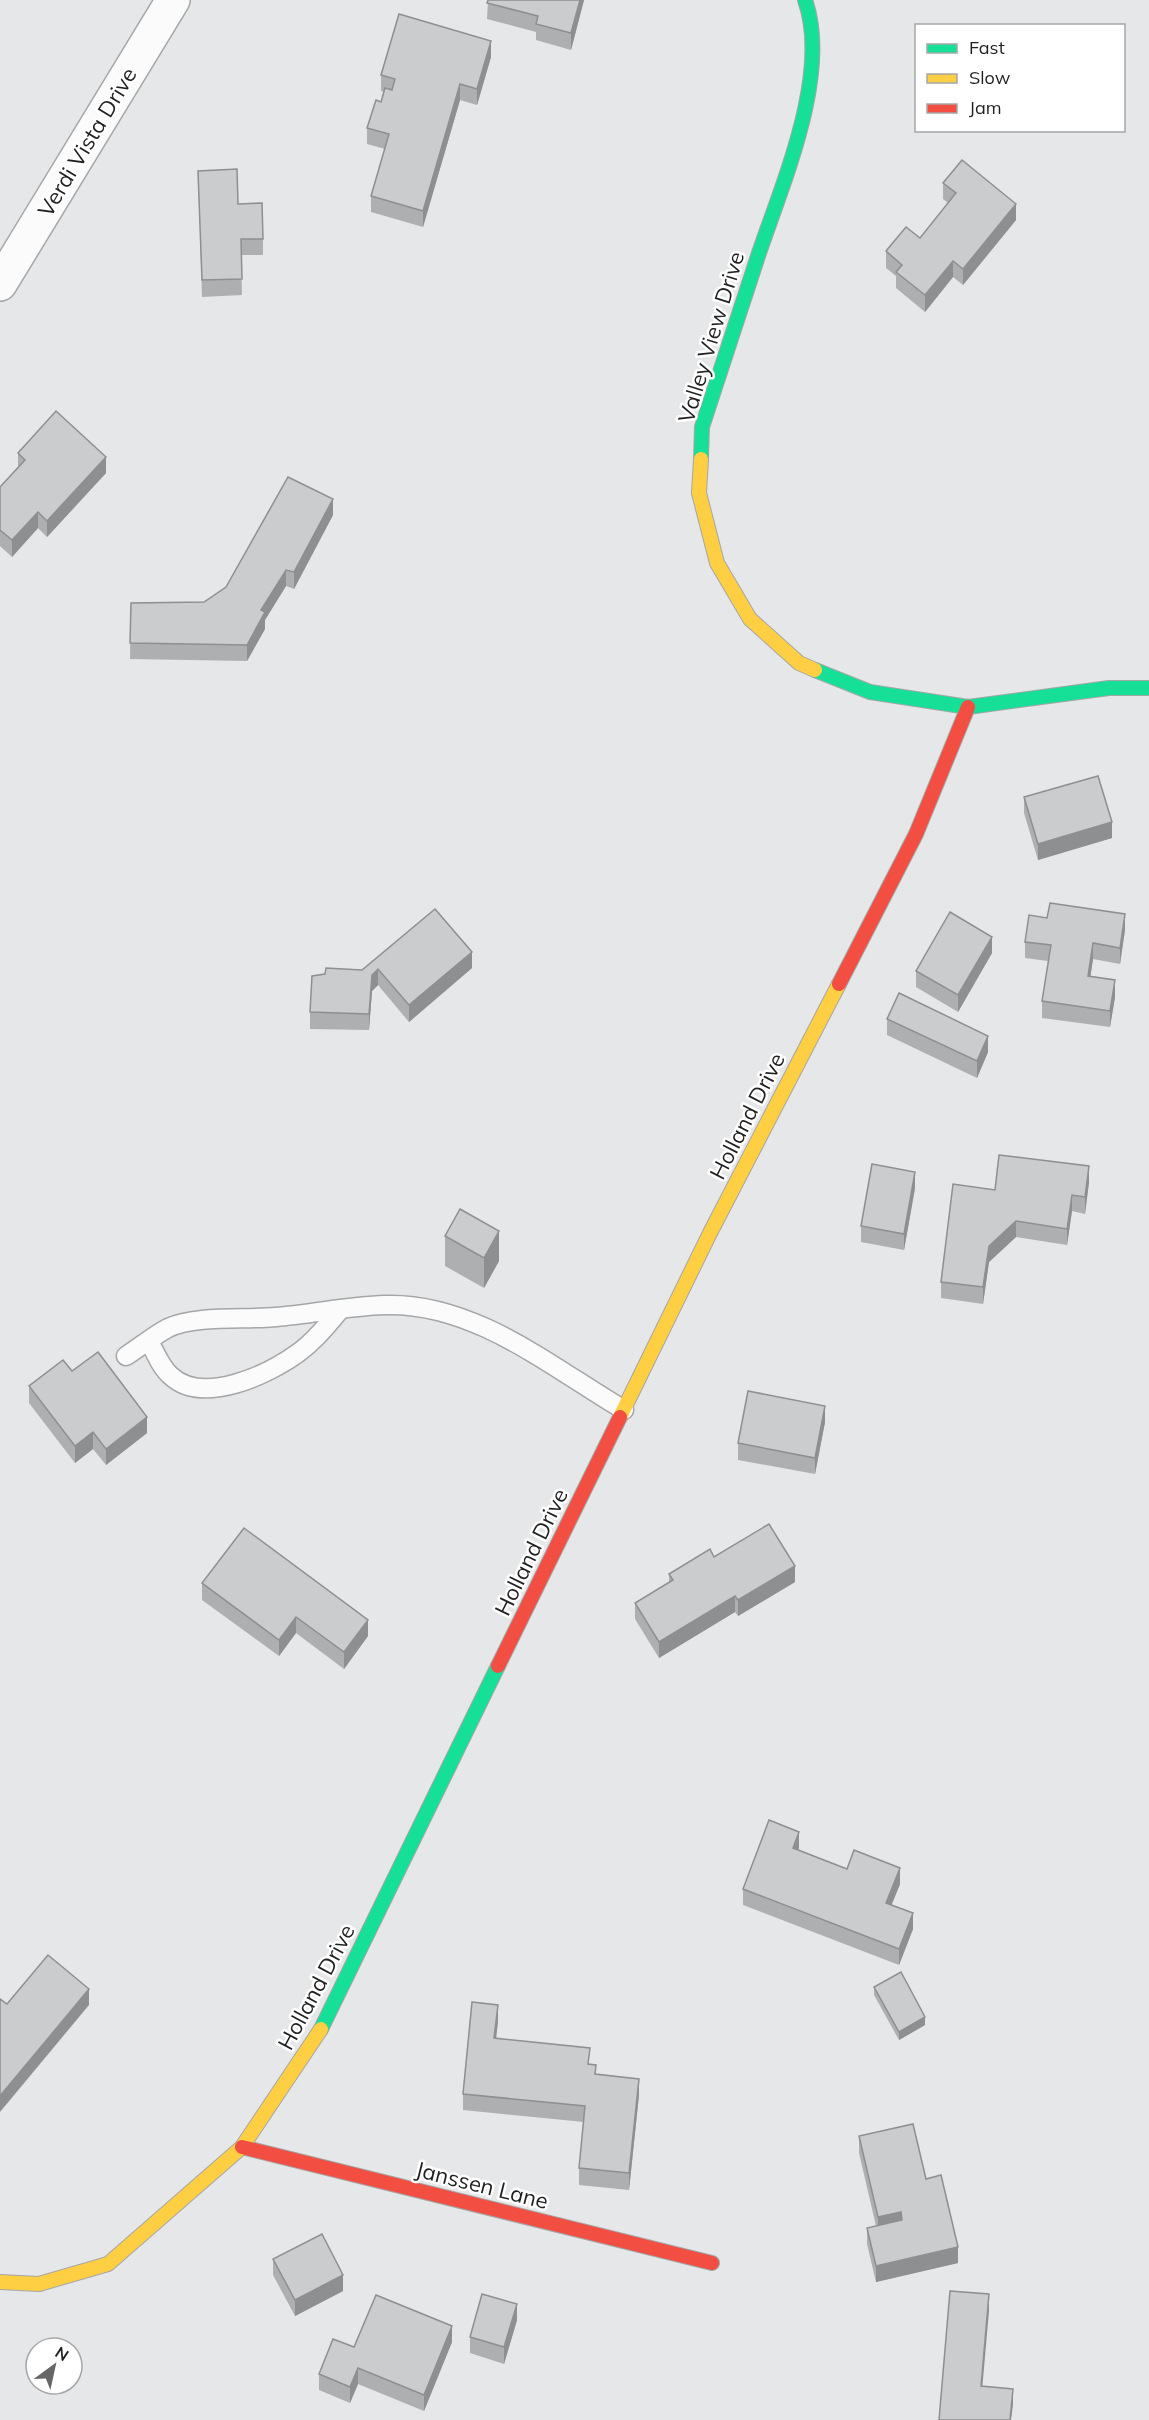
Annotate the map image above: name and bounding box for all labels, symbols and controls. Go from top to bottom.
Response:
legend [915,24,1125,132]
text: Fast [969,36,1005,59]
street label: Verdi Vista Drive [31,62,143,222]
text: Slow [969,66,1011,89]
text: Jam [969,96,1002,119]
street label: Valley View Drive [672,248,750,426]
street label: Holland Drive [703,1048,791,1184]
street label: Holland Drive [488,1484,574,1620]
street label: Holland Drive [271,1919,361,2055]
street label: Janssen Lane [413,2155,551,2215]
north arrow [24,2336,84,2396]
text: N [52,2342,73,2365]

